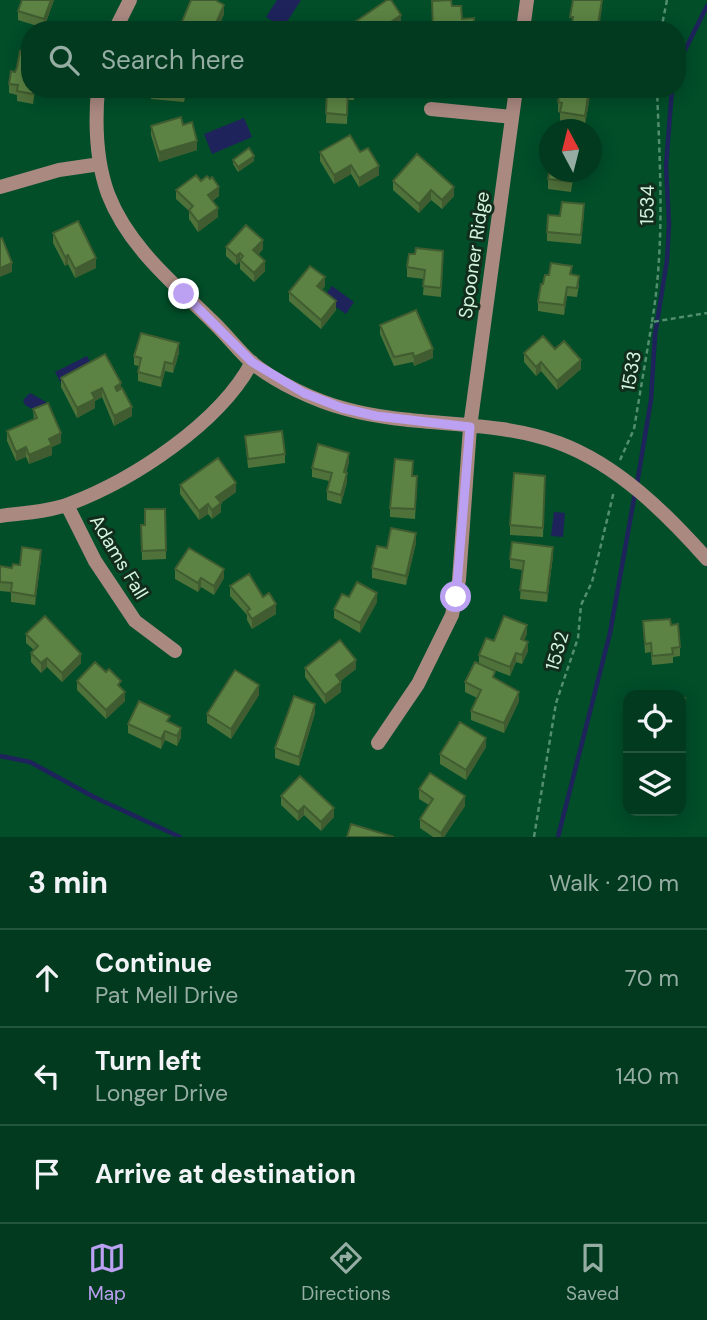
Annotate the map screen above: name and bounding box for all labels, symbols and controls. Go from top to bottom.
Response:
search box [21,21,686,98]
icon: search [45,41,83,79]
text: Search here [101,43,244,77]
north arrow [539,119,602,182]
street label: 1534 [634,185,660,225]
street label: Spooner Ridge [453,190,495,320]
route end [168,278,199,309]
street label: 1533 [615,349,647,393]
street label: Adams Fall [84,510,154,604]
route start [440,581,471,612]
street label: 1532 [540,628,574,674]
map controls [623,690,686,816]
button: locate [623,690,686,753]
button: layers [623,753,686,816]
text: 3 min [28,863,108,902]
text: Walk · 210 m [549,868,679,898]
text: Continue [95,946,212,980]
icon: ahead [28,959,66,997]
text: 70 m [625,963,679,993]
text: Pat Mell Drive [95,980,238,1010]
text: Turn left [95,1044,202,1078]
icon: left [28,1057,66,1095]
text: 140 m [616,1061,679,1091]
text: Longer Drive [95,1078,228,1108]
icon: arrive [28,1155,66,1193]
text: Arrive at destination [95,1157,356,1191]
tab: Map [88,1239,126,1306]
tab: Directions [301,1239,391,1306]
tab: Saved [566,1239,619,1306]

